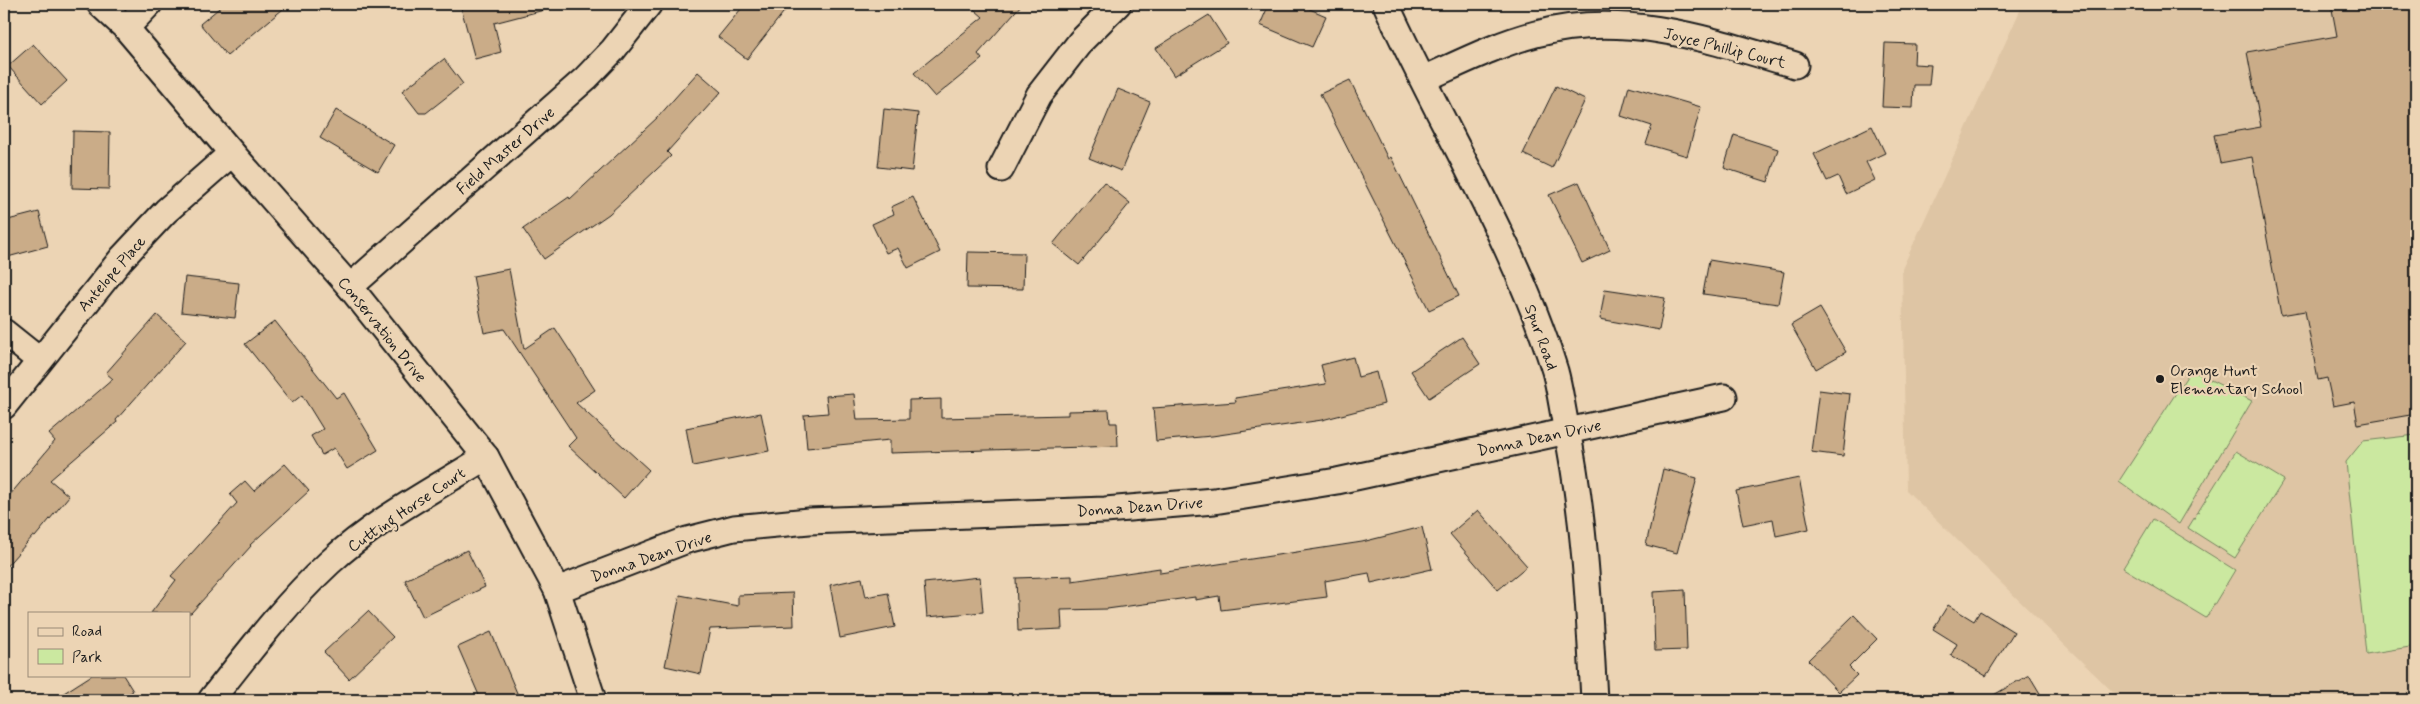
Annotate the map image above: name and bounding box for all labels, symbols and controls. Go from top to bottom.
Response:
street label: Joyce Phillip Court [1661,23,1789,74]
street label: Field Master Drive [452,102,560,200]
street label: Antelope Place [73,231,151,316]
street label: Conservation Drive [333,273,431,387]
street label: Spur Road [1519,302,1562,373]
place label: Orange Hunt Elementary School [2170,361,2303,400]
marker: Orange Hunt Elementary School [2154,373,2166,385]
street label: Donna Dean Drive [1475,415,1603,462]
street label: Cutting Horse Court [344,463,470,558]
street label: Donna Dean Drive [1076,493,1204,522]
street label: Donna Dean Drive [588,527,715,588]
legend [28,612,190,676]
text: Road [72,622,102,642]
text: Park [72,648,102,668]

